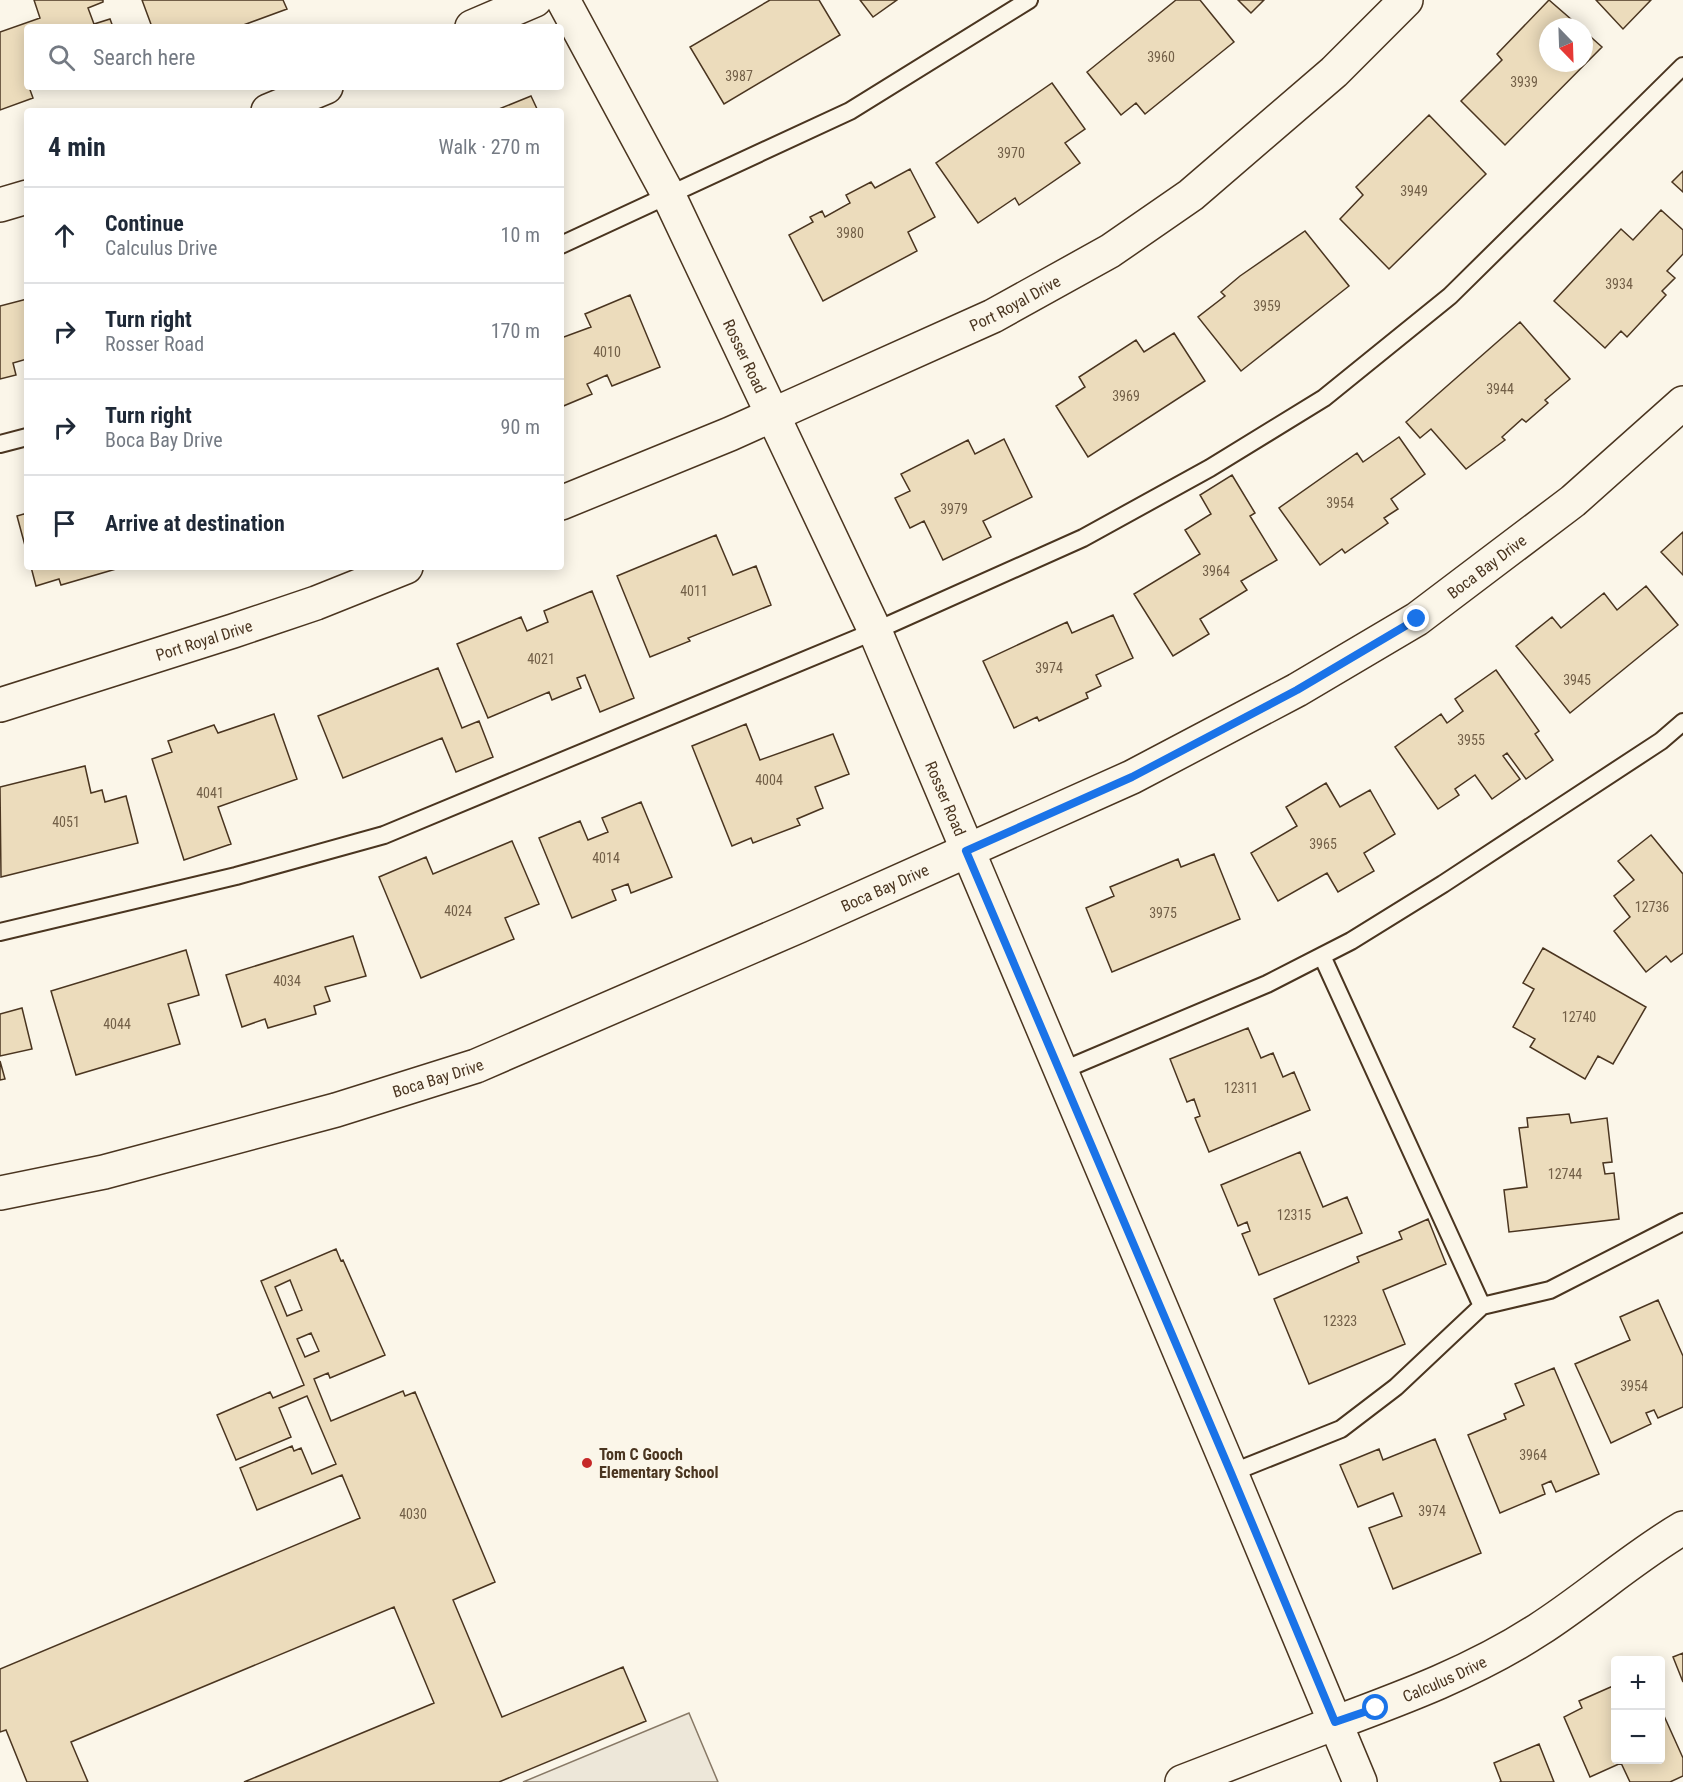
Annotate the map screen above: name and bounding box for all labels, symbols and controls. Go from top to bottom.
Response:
north arrow [1539,18,1593,72]
search box [24,24,564,90]
icon: search [45,41,78,74]
text: Search here [93,45,195,70]
house number: 3960 [1147,49,1175,65]
house number: 3987 [725,68,753,84]
house number: 3939 [1510,74,1538,90]
text: 4 min [48,132,106,162]
text: Walk · 270 m [439,135,540,159]
house number: 3970 [997,145,1025,161]
house number: 3949 [1400,183,1428,199]
text: Continue [105,211,184,236]
icon: ahead [48,219,81,252]
text: 10 m [501,223,540,247]
house number: 3980 [836,225,864,241]
text: Calculus Drive [105,236,217,260]
street label: Port Royal Drive [967,272,1064,335]
house number: 3934 [1605,276,1633,292]
house number: 3959 [1253,298,1281,314]
text: Turn right [105,307,192,332]
icon: right [48,315,81,348]
street label: Rosser Road [719,316,770,396]
text: 170 m [491,319,540,343]
text: Rosser Road [105,332,204,356]
house number: 4010 [593,344,621,360]
house number: 3944 [1486,381,1514,397]
house number: 3969 [1112,388,1140,404]
text: Turn right [105,403,192,428]
icon: right [48,411,81,444]
text: 90 m [501,415,540,439]
text: Boca Bay Drive [105,428,223,452]
house number: 3954 [1326,495,1354,511]
house number: 3979 [940,501,968,517]
icon: arrive [48,507,81,540]
text: Arrive at destination [105,511,285,536]
street label: Boca Bay Drive [1444,531,1530,603]
house number: 3964 [1202,563,1230,579]
house number: 4011 [680,583,708,599]
route end [1403,605,1429,631]
street label: Port Royal Drive [153,616,255,665]
house number: 4021 [527,651,555,667]
house number: 3974 [1035,660,1063,676]
house number: 3945 [1563,672,1591,688]
house number: 3955 [1457,732,1485,748]
street label: Rosser Road [921,758,970,839]
house number: 4004 [755,772,783,788]
house number: 4041 [196,785,224,801]
house number: 4051 [52,814,80,830]
house number: 3965 [1309,836,1337,852]
house number: 4014 [592,850,620,866]
street label: Boca Bay Drive [838,860,932,916]
house number: 12736 [1635,899,1669,915]
house number: 4024 [444,903,472,919]
house number: 3975 [1149,905,1177,921]
house number: 4034 [273,973,301,989]
house number: 12740 [1562,1009,1596,1025]
house number: 4044 [103,1016,131,1032]
street label: Boca Bay Drive [390,1055,486,1102]
house number: 12311 [1224,1080,1258,1096]
house number: 12744 [1548,1166,1582,1182]
house number: 12315 [1277,1207,1311,1223]
house number: 12323 [1323,1313,1357,1329]
house number: 3954 [1620,1378,1648,1394]
place label: Tom C Gooch Elementary School [599,1445,718,1482]
house number: 3964 [1519,1447,1547,1463]
marker: Tom C Gooch Elementary School [580,1456,594,1470]
house number: 3974 [1418,1503,1446,1519]
house number: 4030 [399,1506,427,1522]
street label: Calculus Drive [1400,1652,1490,1706]
map controls [1611,1656,1665,1764]
button: + [1611,1656,1665,1710]
route start [1362,1694,1388,1720]
button: − [1611,1710,1665,1764]

